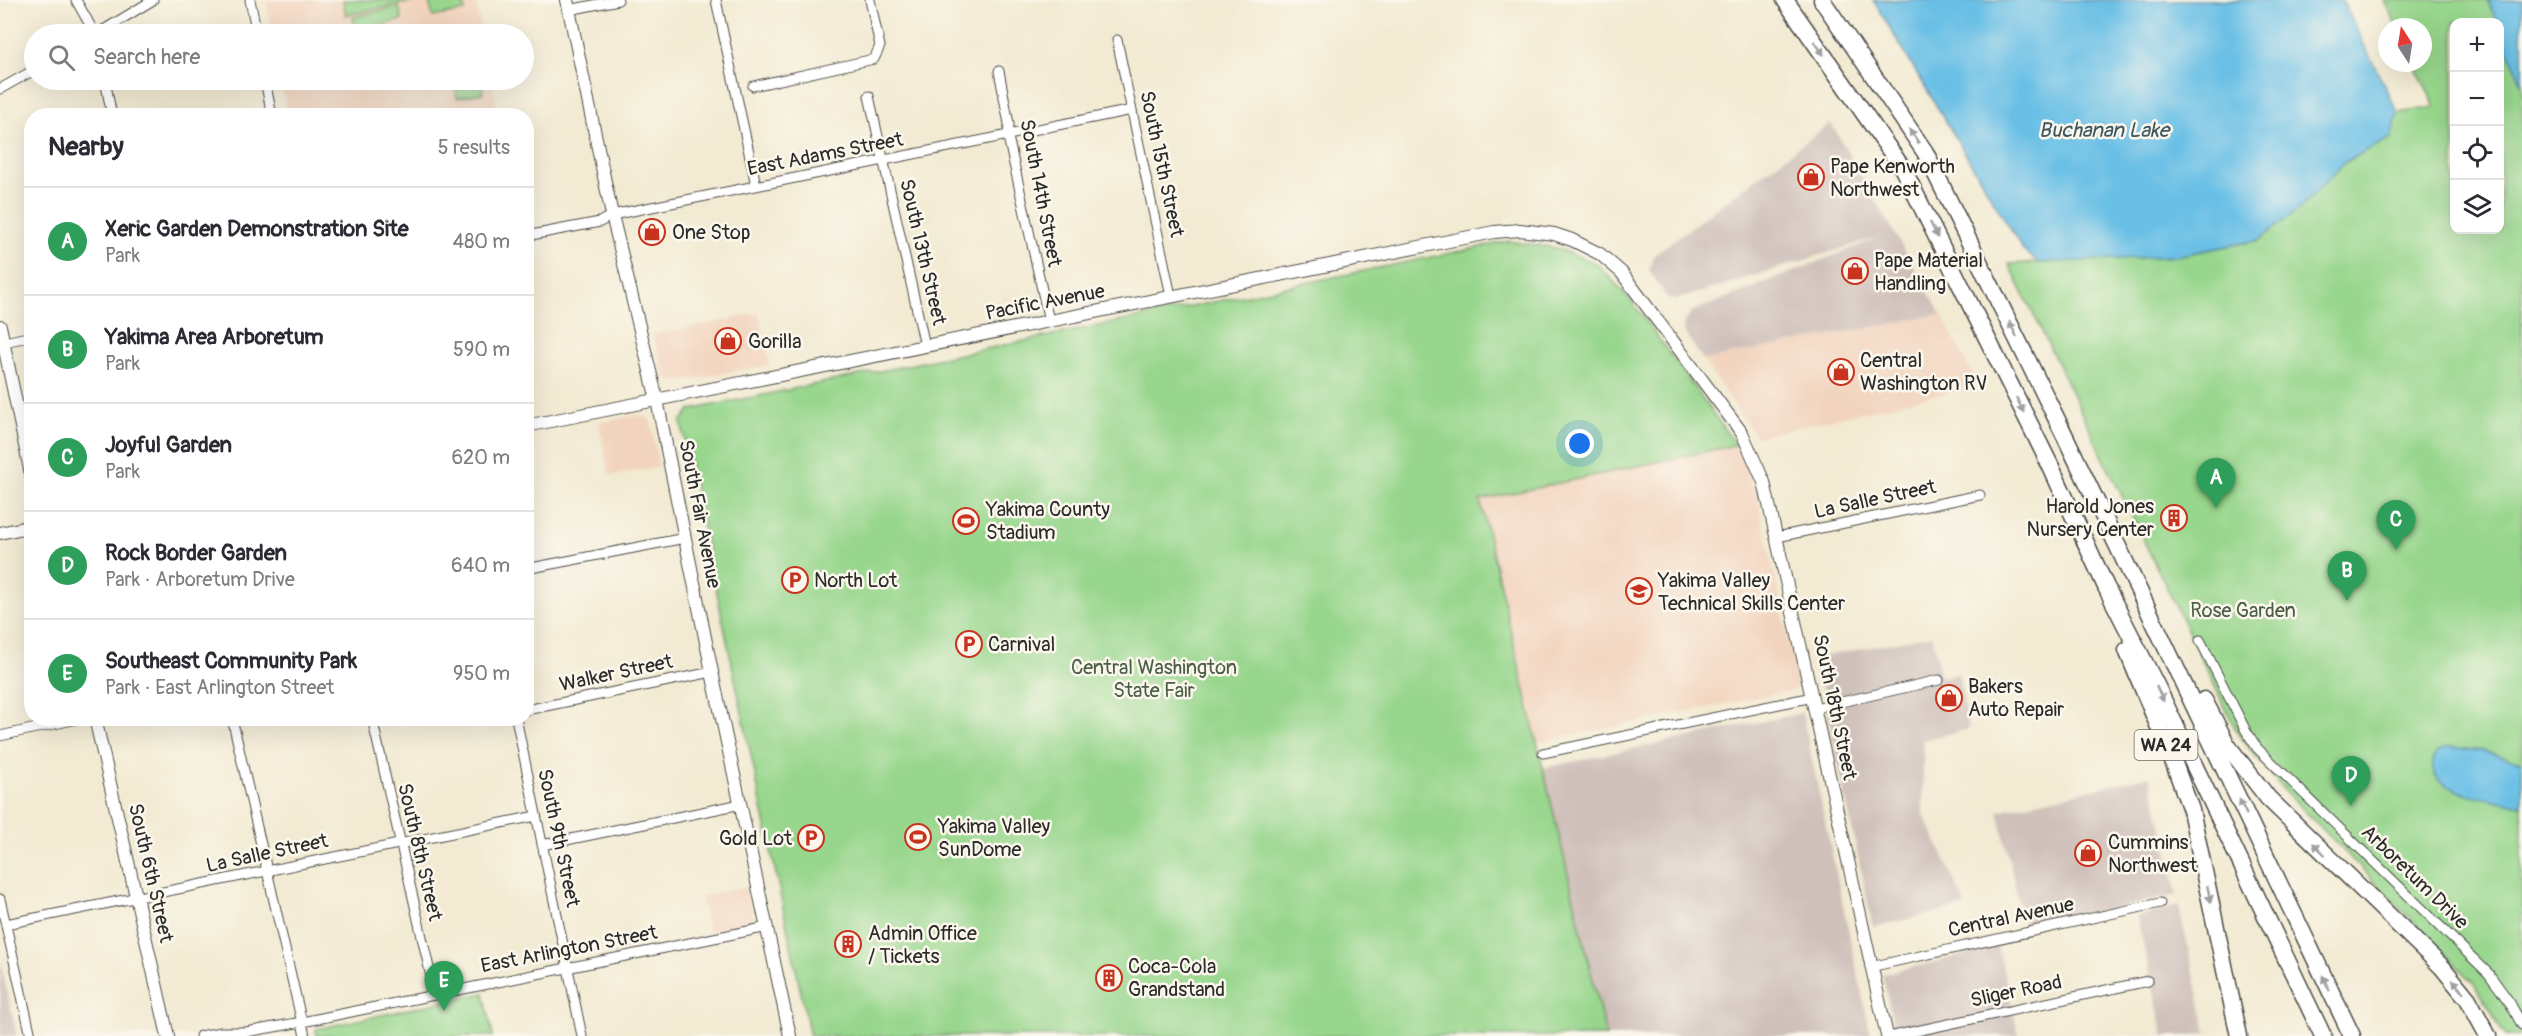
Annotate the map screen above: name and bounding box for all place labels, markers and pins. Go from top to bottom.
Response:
place label: Pape Kenworth Northwest [1830,154,1955,202]
shop icon: Pape Kenworth Northwest [1796,162,1826,192]
shop icon: One Stop [637,217,667,247]
place label: One Stop [672,220,750,245]
place label: Pape Material Handling [1874,248,1983,296]
shop icon: Pape Material Handling [1840,256,1870,286]
shop icon: Gorilla [713,326,743,356]
place label: Gorilla [748,329,802,354]
place label: Central Washington RV [1860,348,1987,396]
shop icon: Central Washington RV [1826,357,1856,387]
pin: A [2196,458,2236,508]
place label: Harold Jones Nursery Center [2026,494,2154,542]
place label: Yakima County Stadium [985,497,1110,545]
pin: C [2376,500,2416,550]
building icon: Harold Jones Nursery Center [2159,503,2189,533]
sports icon: Yakima County Stadium [951,506,981,536]
pin: B [2328,552,2366,601]
parking icon: North Lot [780,565,810,595]
place label: North Lot [814,568,898,593]
place label: Yakima Valley Technical Skills Center [1657,568,1845,616]
school or university icon: Yakima Valley Technical Skills Center [1624,576,1654,606]
parking icon: Carnival [954,629,984,659]
place label: Carnival [988,632,1055,657]
place label: Bakers Auto Repair [1968,674,2064,722]
shop icon: Bakers Auto Repair [1934,683,1964,713]
pin: D [2332,756,2370,806]
place label: Yakima Valley SunDome [937,814,1051,862]
sports icon: Yakima Valley SunDome [903,822,933,852]
parking icon: Gold Lot [796,823,826,853]
place label: Gold Lot [719,826,793,851]
place label: Cummins Northwest [2108,830,2198,878]
shop icon: Cummins Northwest [2073,838,2103,868]
place label: Admin Office / Tickets [868,921,977,969]
building icon: Admin Office / Tickets [833,929,863,959]
place label: Coca-Cola Grandstand [1128,954,1225,1002]
pin: E [424,962,464,1011]
building icon: Coca-Cola Grandstand [1094,963,1124,993]

